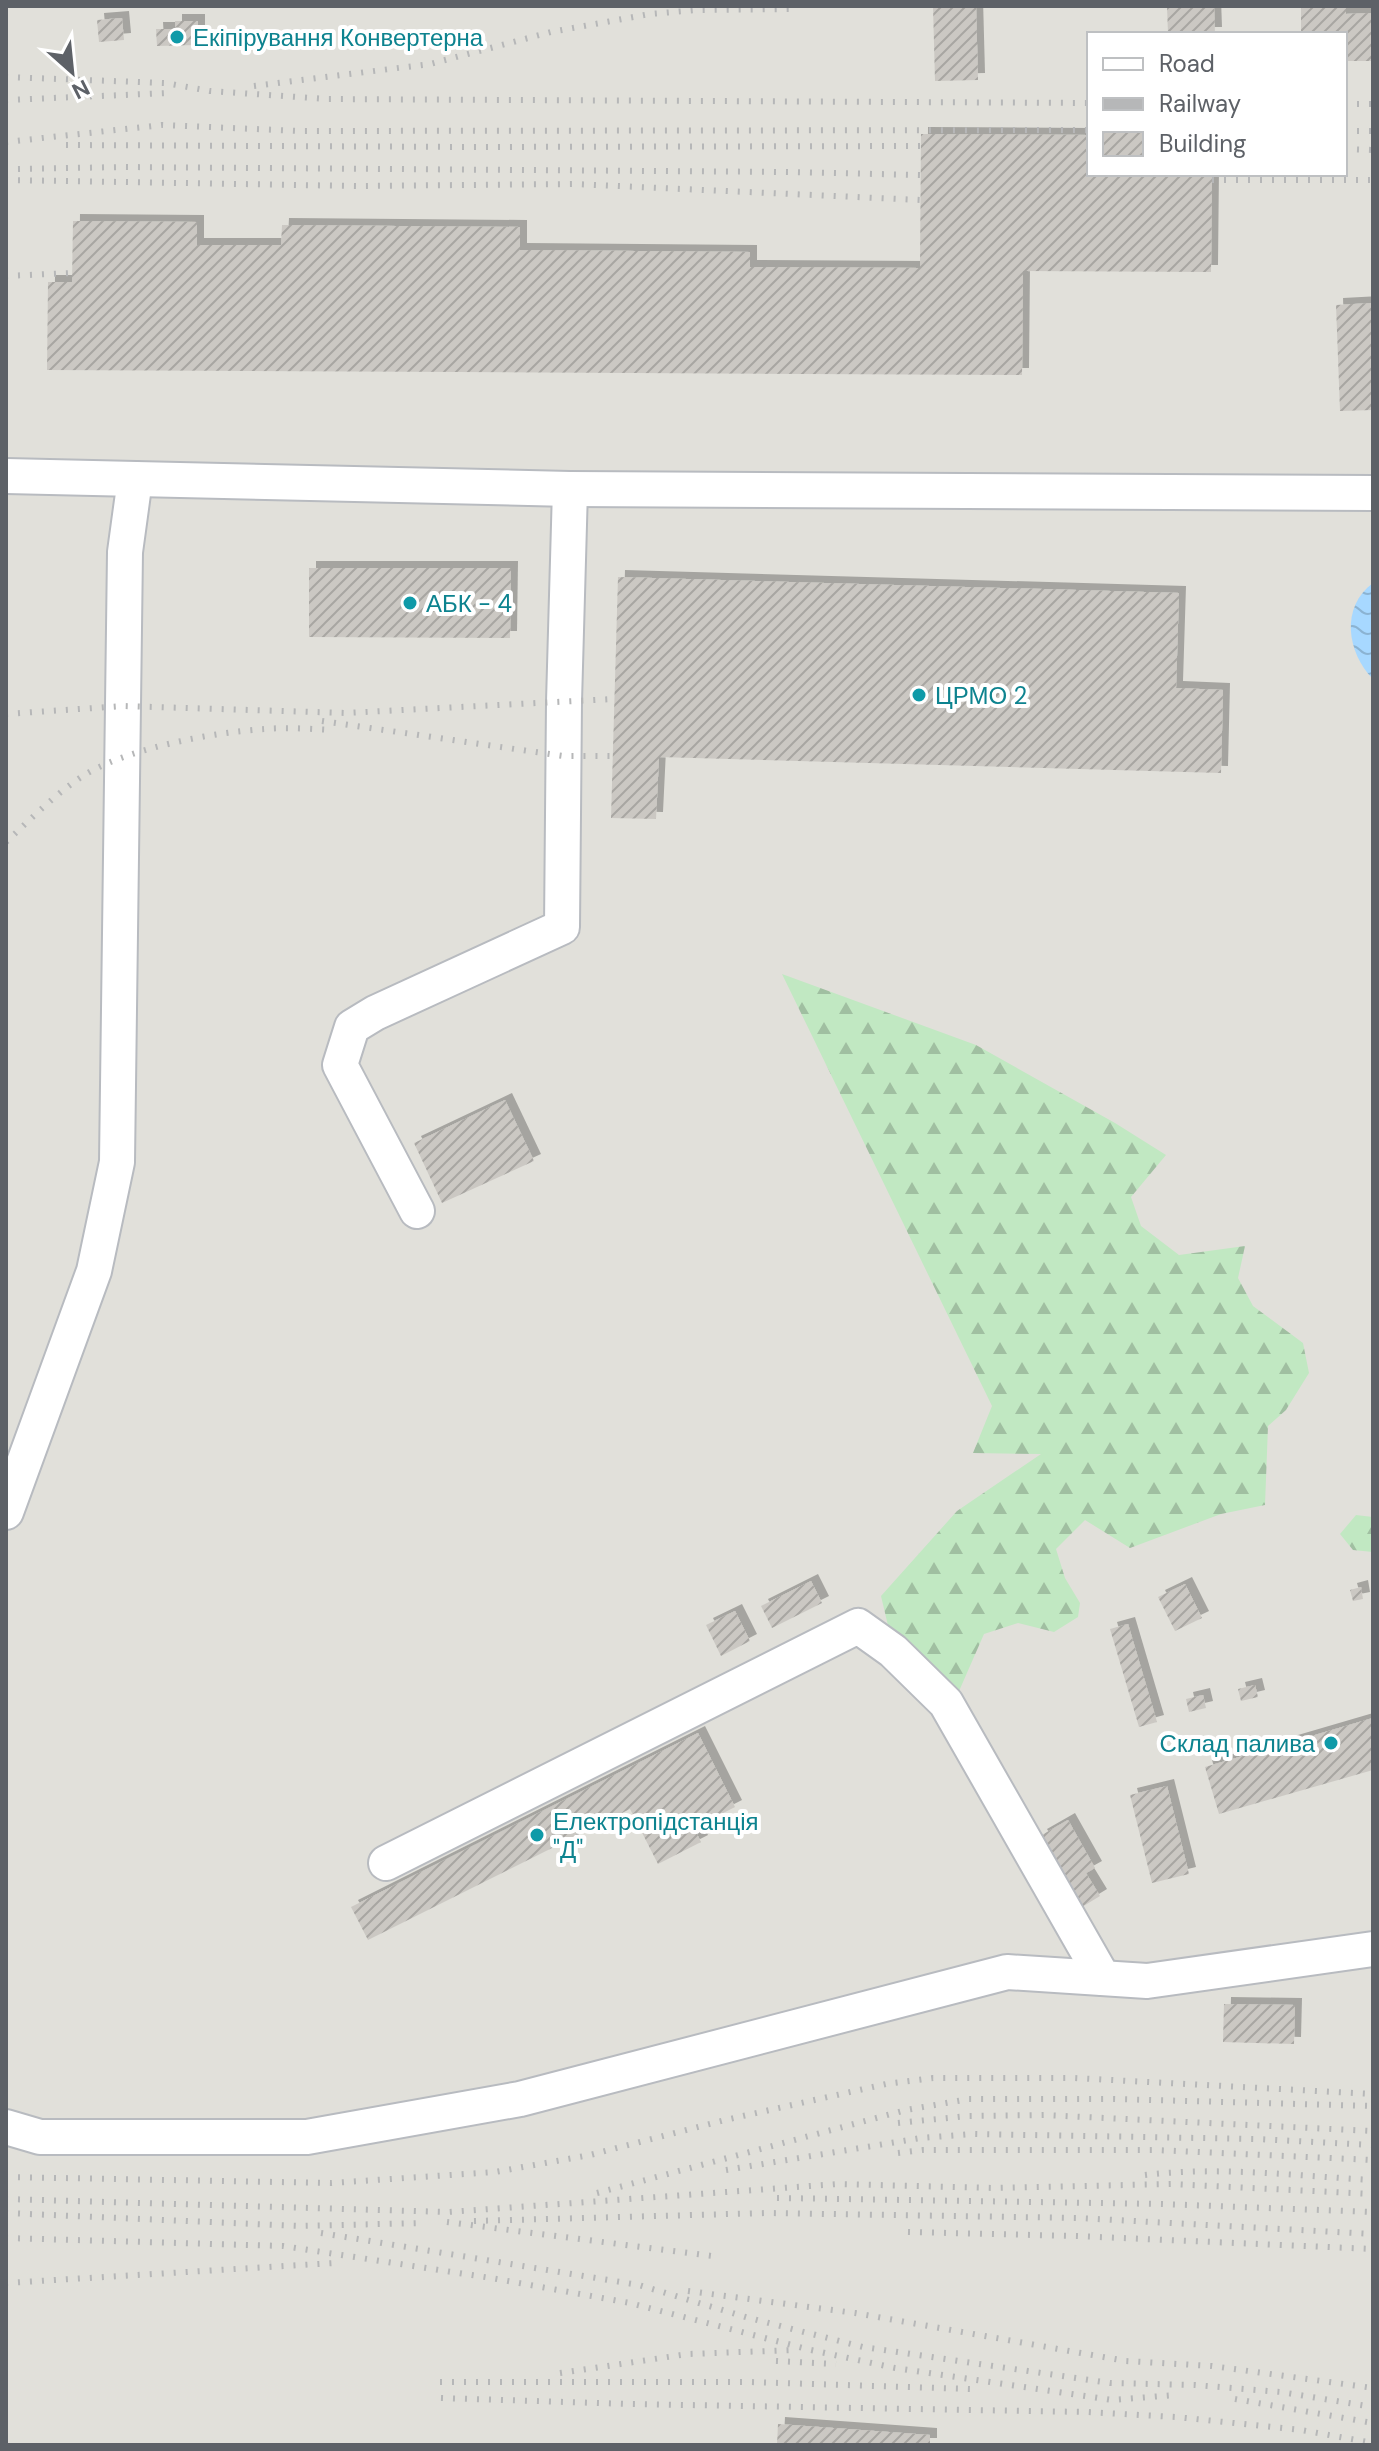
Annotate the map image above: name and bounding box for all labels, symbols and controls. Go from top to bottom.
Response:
place label: Екіпірування Конвертерна [193,22,484,53]
marker: Екіпірування Конвертерна [168,28,186,46]
north arrow [32,32,112,112]
legend [1087,32,1347,176]
text: Road [1159,48,1215,79]
text: N [67,73,95,106]
text: Railway [1159,88,1241,119]
text: Building [1159,128,1246,159]
place label: АБК - 4 [426,588,512,619]
marker: АБК - 4 [401,594,419,612]
place label: ЦРМО 2 [935,680,1027,711]
marker: ЦРМО 2 [910,686,928,704]
place label: Склад палива [1160,1728,1316,1759]
marker: Склад палива [1322,1734,1340,1752]
place label: Електропідстанція "Д" [553,1806,759,1865]
marker: Електропідстанція "Д" [528,1826,546,1844]

